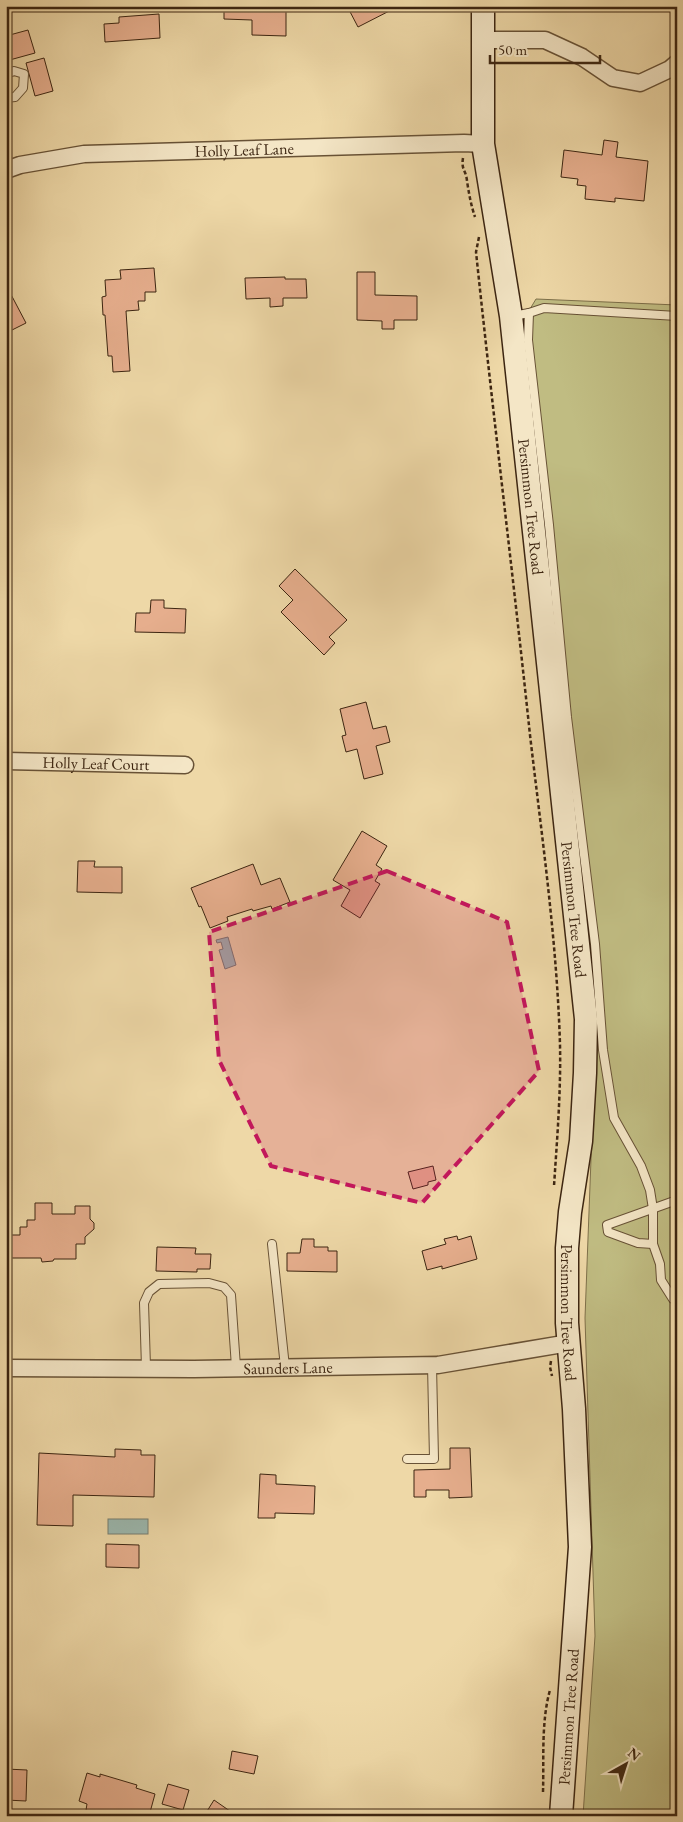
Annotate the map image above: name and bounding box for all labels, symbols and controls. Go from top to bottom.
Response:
scale bar [490,32,600,64]
text: 50 m [498,40,527,59]
street label: Holly Leaf Lane [194,138,294,162]
street label: Persimmon Tree Road [513,438,549,577]
street label: Holly Leaf Court [42,752,150,775]
street label: Persimmon Tree Road [556,840,592,979]
street label: Persimmon Tree Road [556,1244,582,1383]
street label: Saunders Lane [243,1357,333,1379]
street label: Persimmon Tree Road [553,1647,584,1786]
north arrow [600,1740,650,1790]
text: N [624,1743,645,1765]

